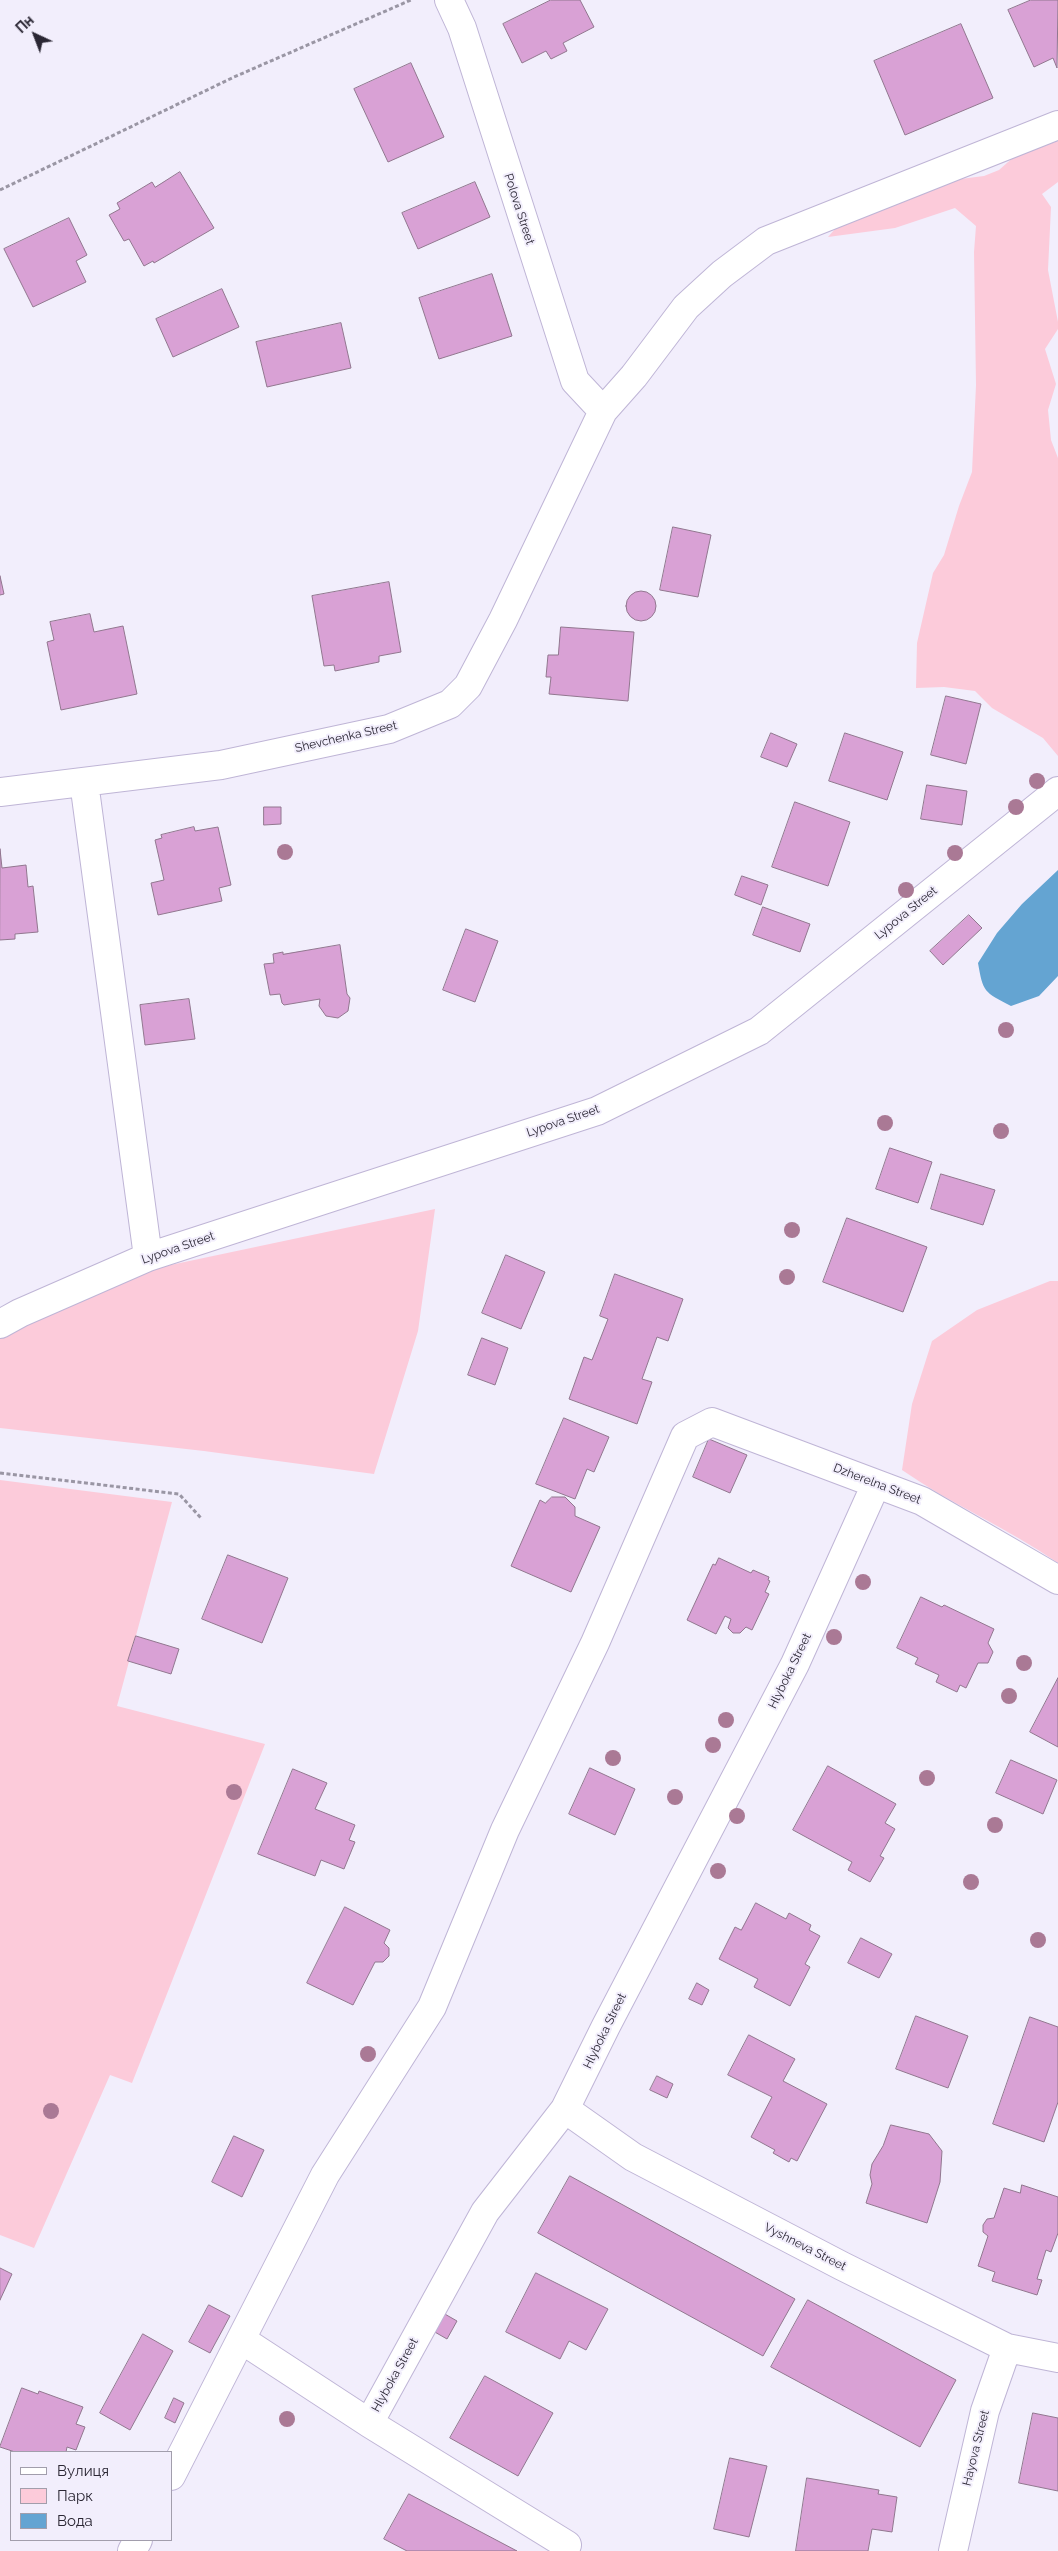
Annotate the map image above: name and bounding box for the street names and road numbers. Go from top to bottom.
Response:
street label: Polova Street [501,172,537,246]
street label: Shevchenka Street [294,718,398,756]
street label: Lypova Street [872,883,940,943]
street label: Lypova Street [525,1102,601,1140]
street label: Lypova Street [140,1229,216,1267]
street label: Dzherelna Street [831,1461,923,1507]
street label: Hlyboka Street [766,1631,814,1711]
street label: Hlyboka Street [581,1991,629,2071]
street label: Vyshneva Street [762,2220,848,2274]
street label: Hlyboka Street [369,2336,421,2414]
street label: Hayova Street [960,2409,992,2487]

